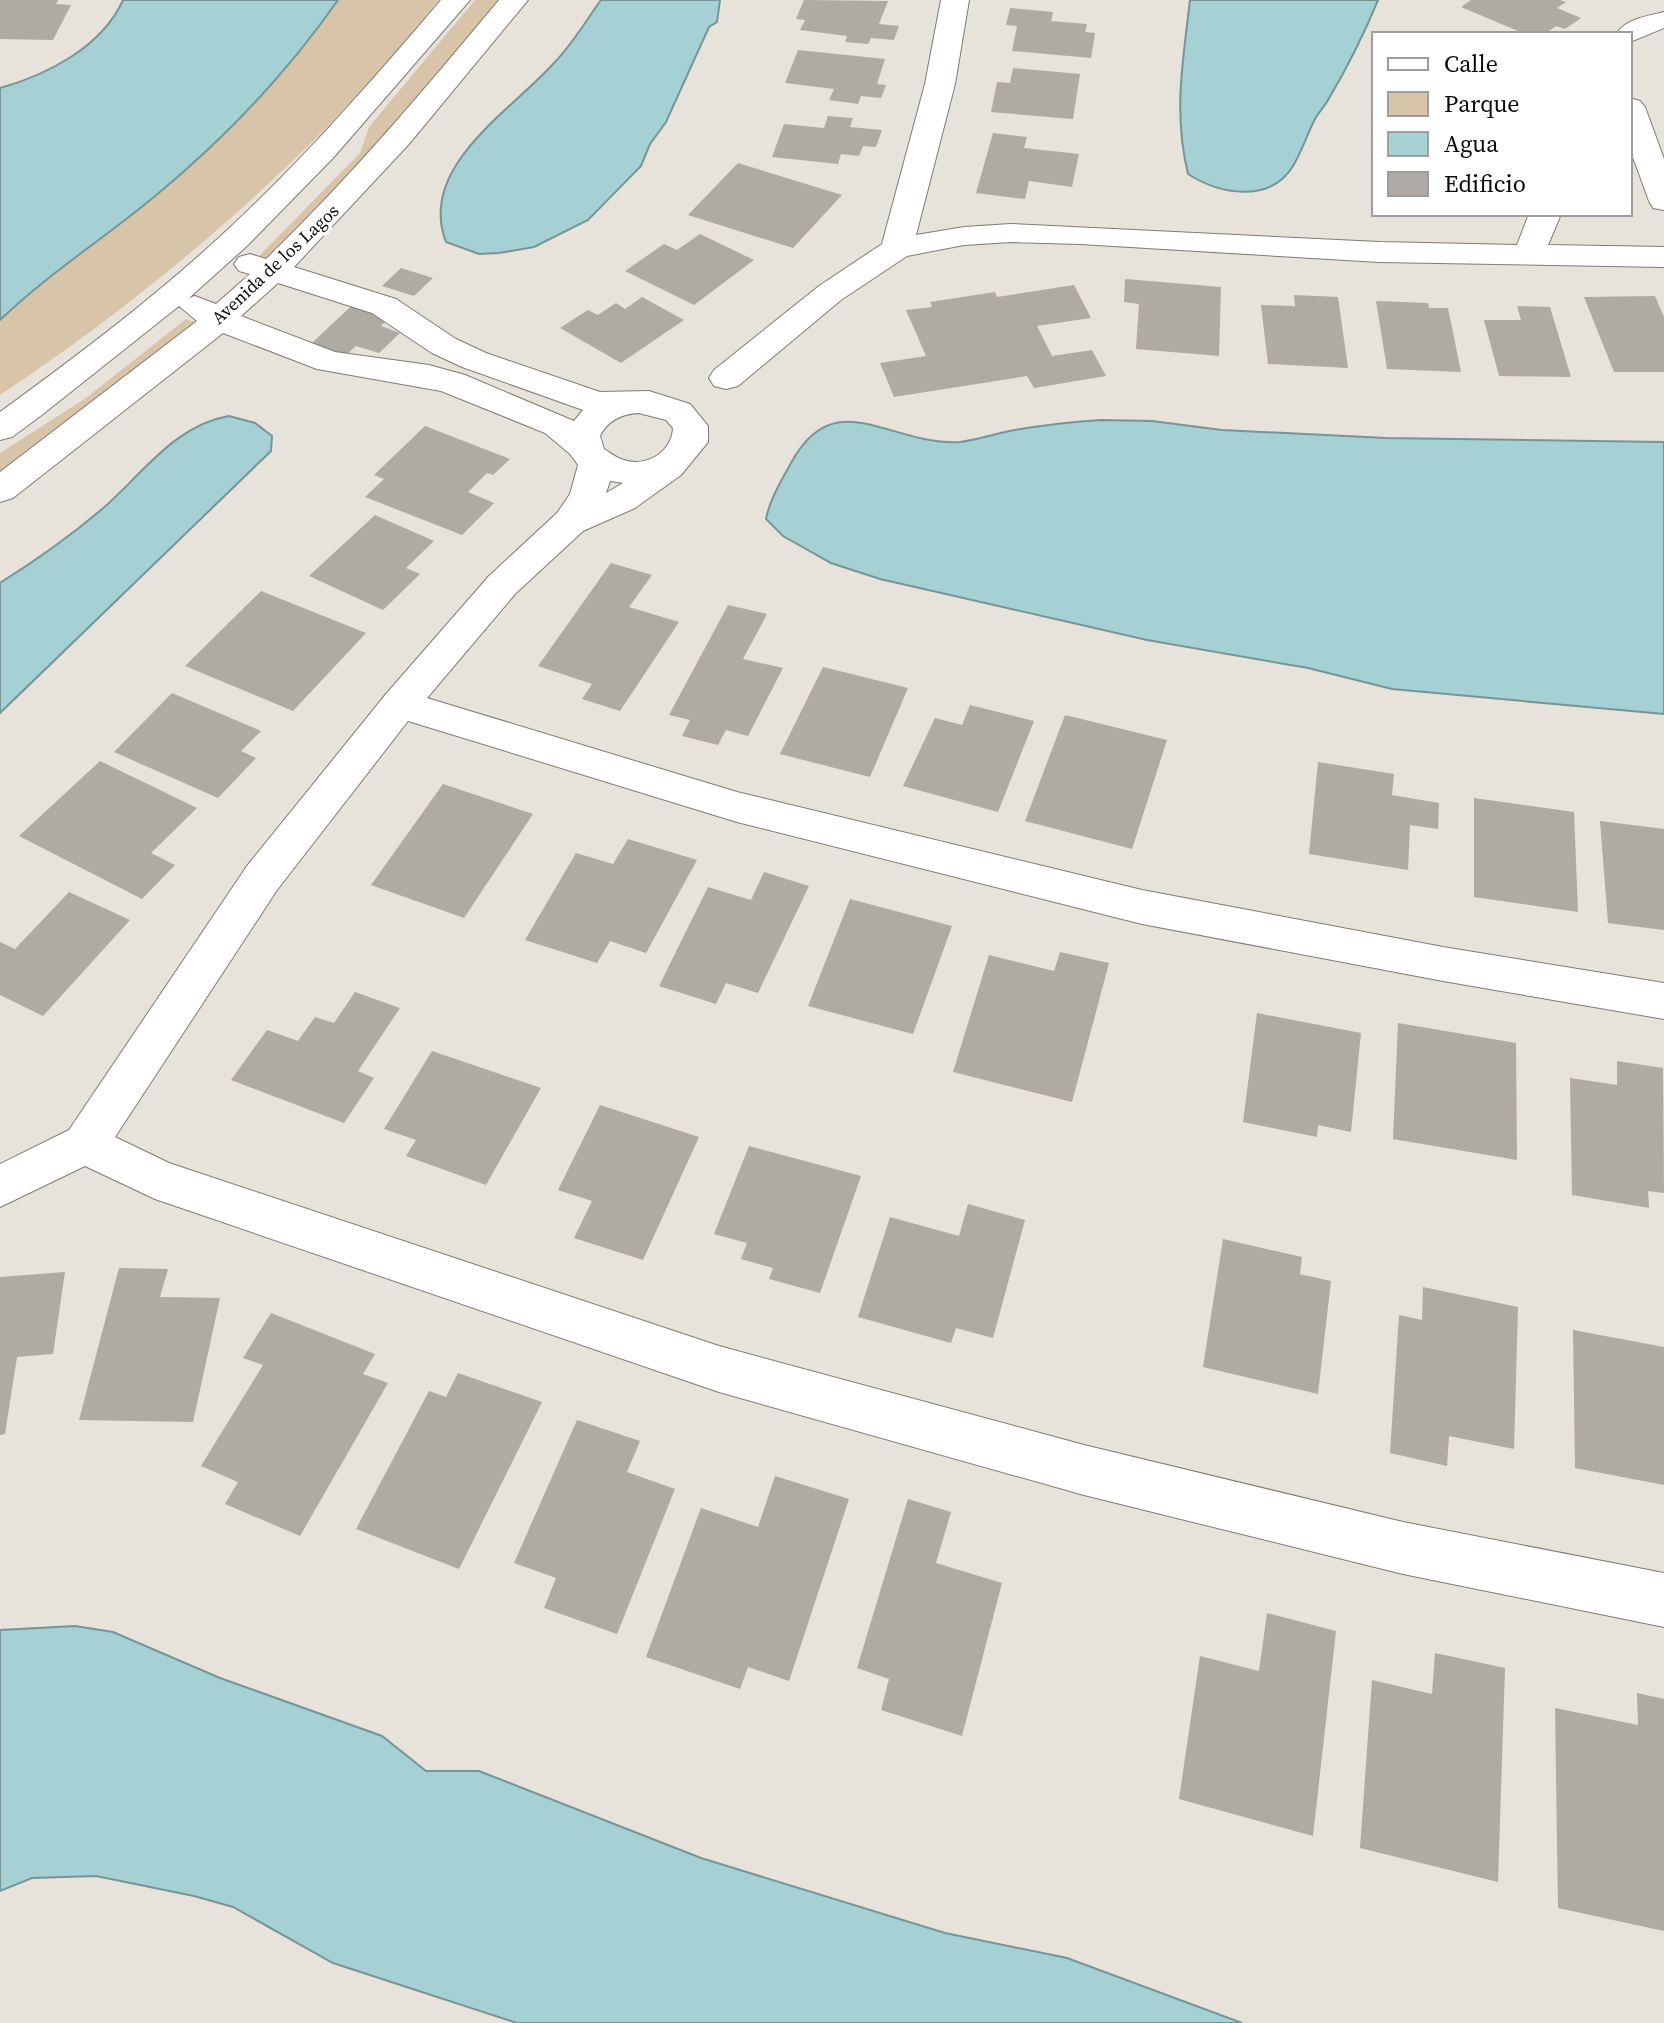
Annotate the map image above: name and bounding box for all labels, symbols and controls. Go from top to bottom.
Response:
legend [1372,32,1632,216]
text: Calle [1444,47,1498,80]
text: Parque [1444,87,1520,120]
text: Agua [1444,127,1499,160]
text: Edificio [1444,167,1526,200]
street label: Avenida de los Lagos [206,198,344,330]

